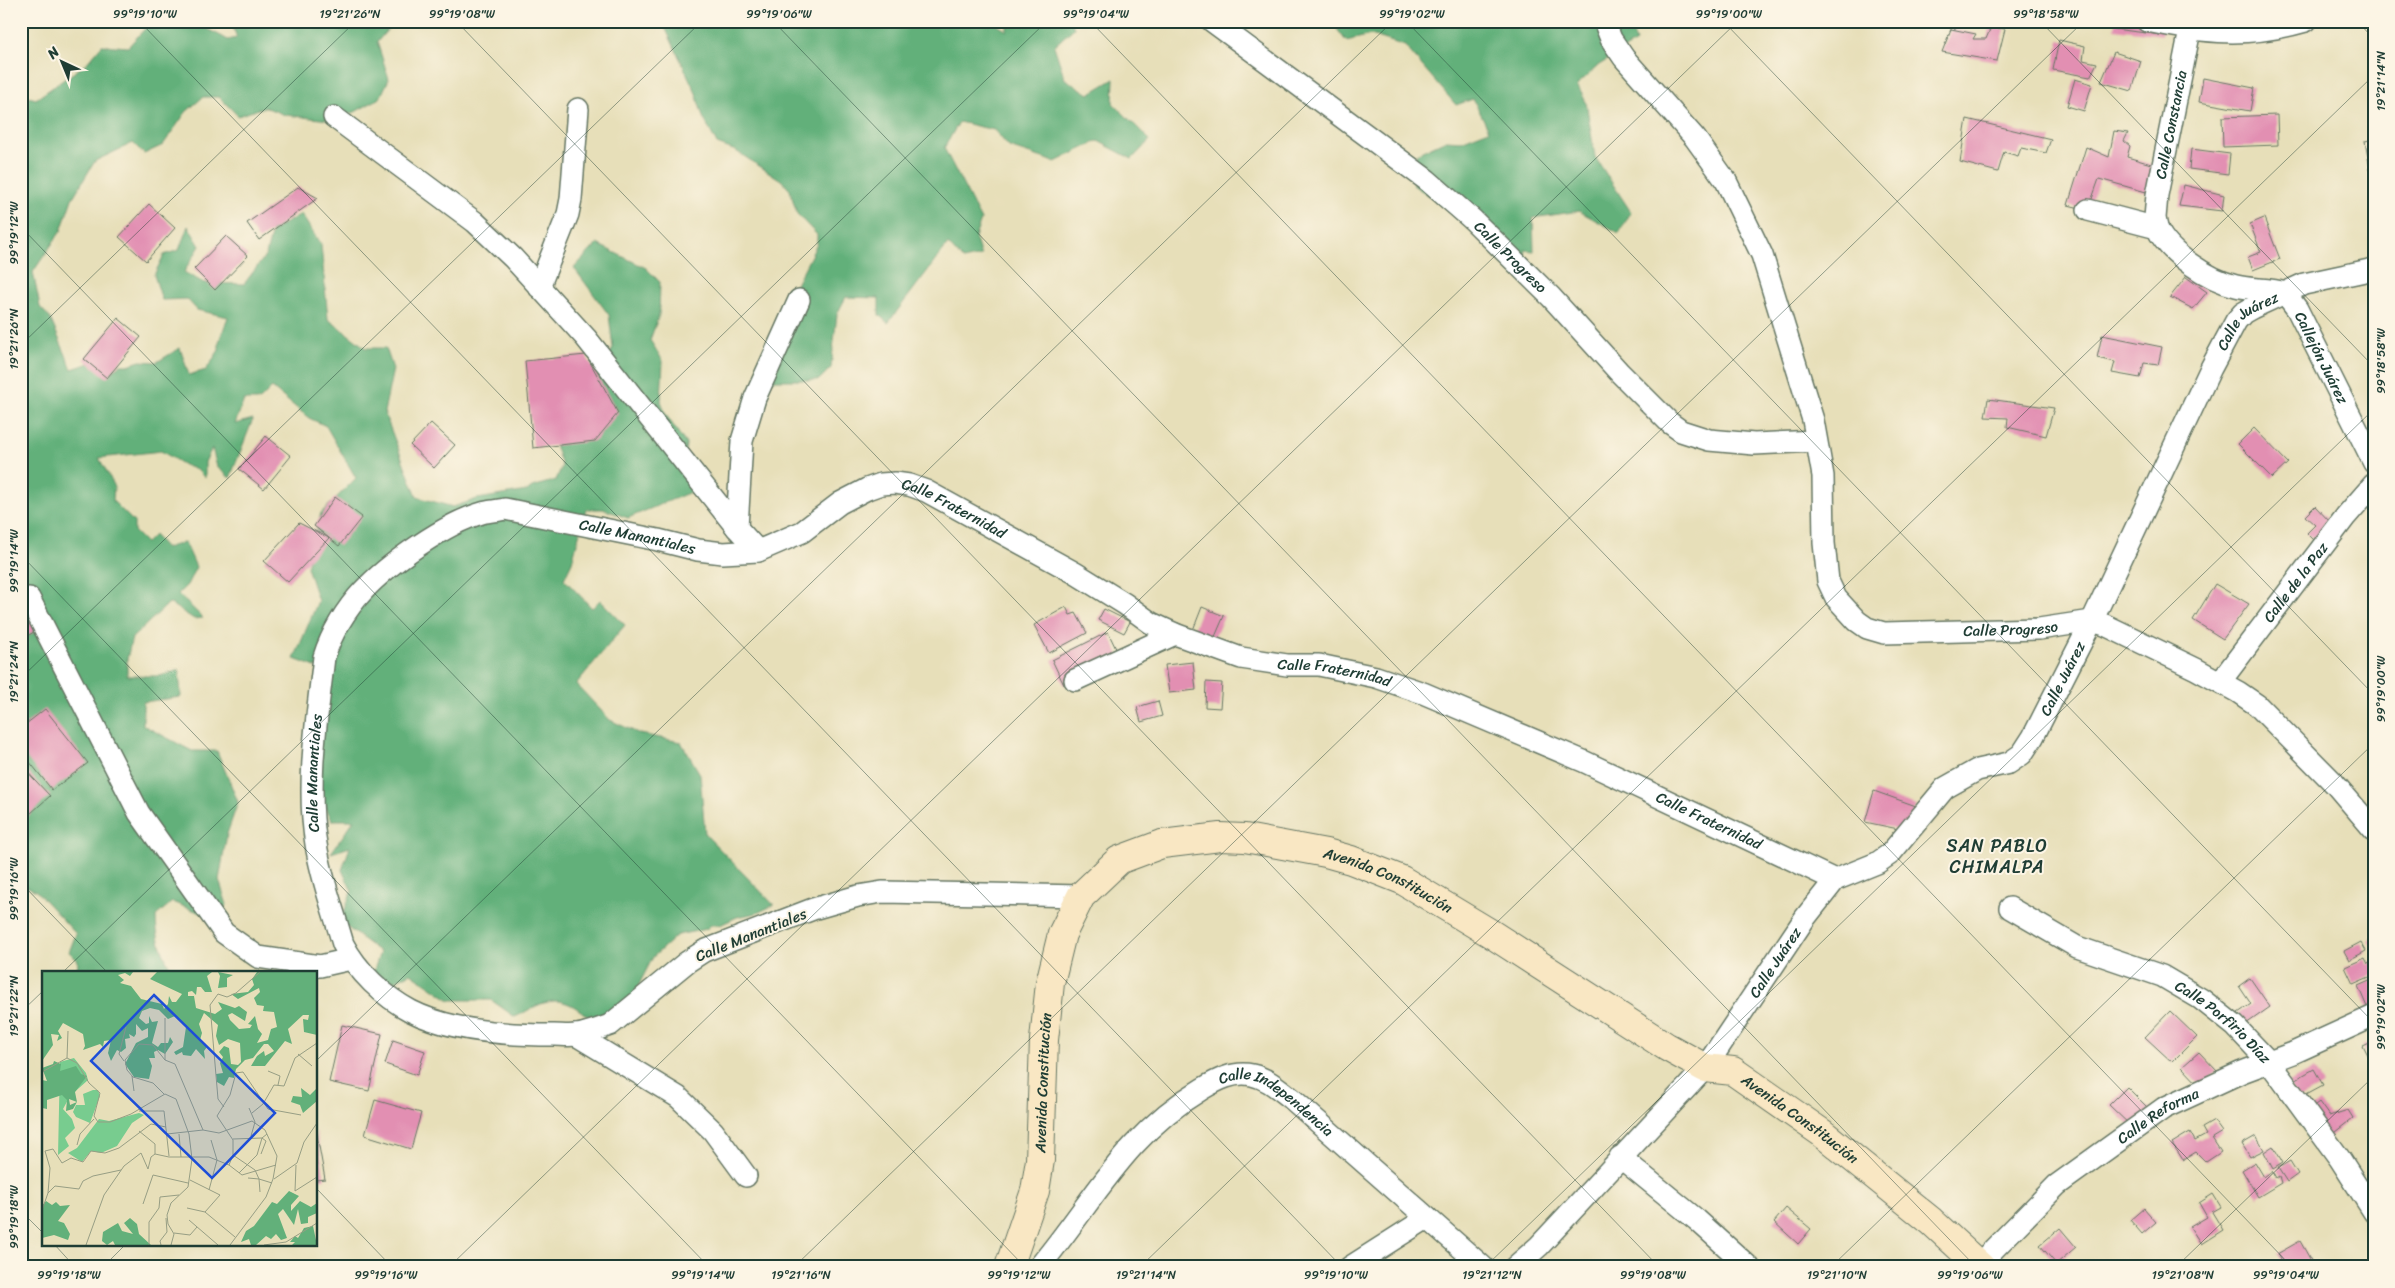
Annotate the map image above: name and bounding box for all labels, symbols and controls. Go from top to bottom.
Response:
text: 99°19'10"W [113,3,178,25]
text: 19°21'26"N [319,3,381,25]
text: 99°19'08"W [429,3,496,25]
text: 99°19'06"W [746,3,812,25]
text: 99°19'04"W [1063,3,1130,25]
text: 99°19'02"W [1379,3,1446,25]
text: 99°19'00"W [1696,3,1763,25]
text: 99°18'58"W [2013,3,2080,25]
north arrow [38,38,88,88]
text: N [40,40,66,66]
text: 19°21'14"N [2370,50,2392,111]
street label: Calle Constancia [2147,68,2195,181]
text: 99°19'12"W [3,201,25,265]
street label: Calle Progreso [1468,214,1554,300]
street label: Calle Juárez [2210,284,2284,355]
street label: Callejón Juárez [2287,307,2356,410]
text: 19°21'26"N [3,308,25,370]
text: 99°18'58"W [2370,327,2392,394]
street label: Calle Fraternidad [900,471,1012,546]
street label: Calle Manantiales [577,511,698,562]
text: 99°19'14"W [3,528,25,593]
street label: Calle de la Paz [2256,536,2335,628]
street label: Calle Progreso [1963,613,2060,644]
street label: Calle Juárez [2033,636,2093,721]
text: 19°21'24"N [3,640,25,703]
street label: Calle Fraternidad [1276,651,1396,695]
text: 99°19'00"W [2370,655,2392,722]
street label: Calle Manantiales [299,713,330,834]
street label: Calle Fraternidad [1651,784,1768,857]
district label: SAN PABLO CHIMALPA [1946,830,2048,883]
street label: Avenida Constitución [1319,840,1458,921]
text: 99°19'16"W [3,857,25,921]
street label: Calle Manantiales [691,901,811,969]
street label: Calle Juárez [1742,921,1809,1003]
inset map [42,971,318,1246]
street label: Calle Porfirio Díaz [2170,973,2278,1071]
text: 19°21'22"N [3,975,25,1037]
text: 99°19'02"W [2370,983,2392,1050]
street label: Avenida Constitución [1027,1011,1060,1154]
street label: Calle Independencia [1214,1061,1340,1143]
street label: Avenida Constitución [1735,1067,1864,1171]
street label: Calle Reforma [2111,1080,2204,1151]
text: 99°19'18"W [3,1185,25,1249]
text: 99°19'18"W [37,1264,101,1286]
text: 99°19'16"W [354,1264,418,1286]
text: 99°19'14"W [671,1264,736,1286]
text: 19°21'16"N [771,1264,831,1286]
text: 99°19'12"W [987,1264,1051,1286]
text: 19°21'14"N [1116,1264,1177,1286]
text: 99°19'10"W [1304,1264,1369,1286]
text: 19°21'12"N [1462,1264,1522,1286]
text: 99°19'08"W [1620,1264,1687,1286]
text: 19°21'10"N [1807,1264,1868,1286]
text: 99°19'06"W [1937,1264,2003,1286]
text: 19°21'08"N [2152,1264,2215,1286]
text: 99°19'04"W [2253,1264,2320,1286]

